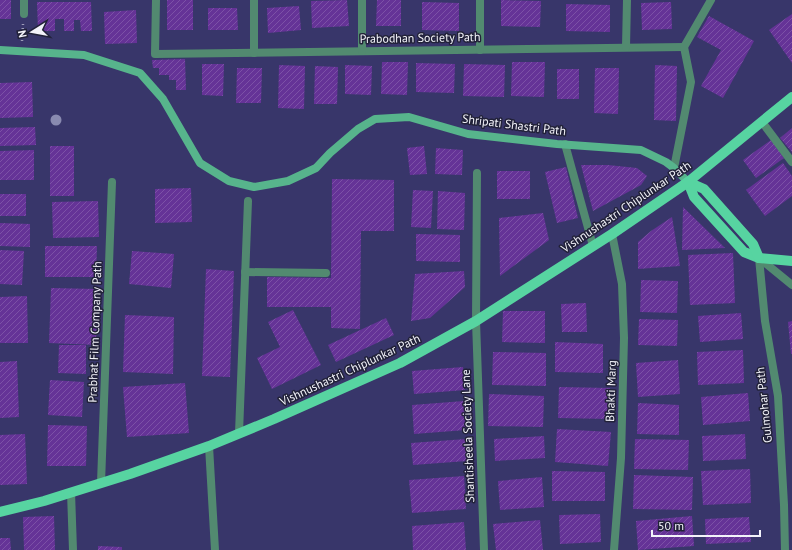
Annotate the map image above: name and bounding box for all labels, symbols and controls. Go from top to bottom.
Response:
north arrow [12,12,52,52]
text: N [15,29,30,39]
street label: Prabodhan Society Path [359,29,481,46]
street label: Shripati Shastri Path [461,111,567,138]
street label: Vishnushastri Chiplunkar Path [557,157,693,256]
street label: Prabhat Film Company Path [85,261,104,403]
street label: Vishnushastri Chiplunkar Path [276,330,422,409]
street label: Bhakti Marg [602,360,619,422]
street label: Gulmohar Path [752,366,775,444]
street label: Shantisheela Society Lane [458,369,477,503]
scale bar [652,512,760,538]
text: 50 m [658,518,684,533]

